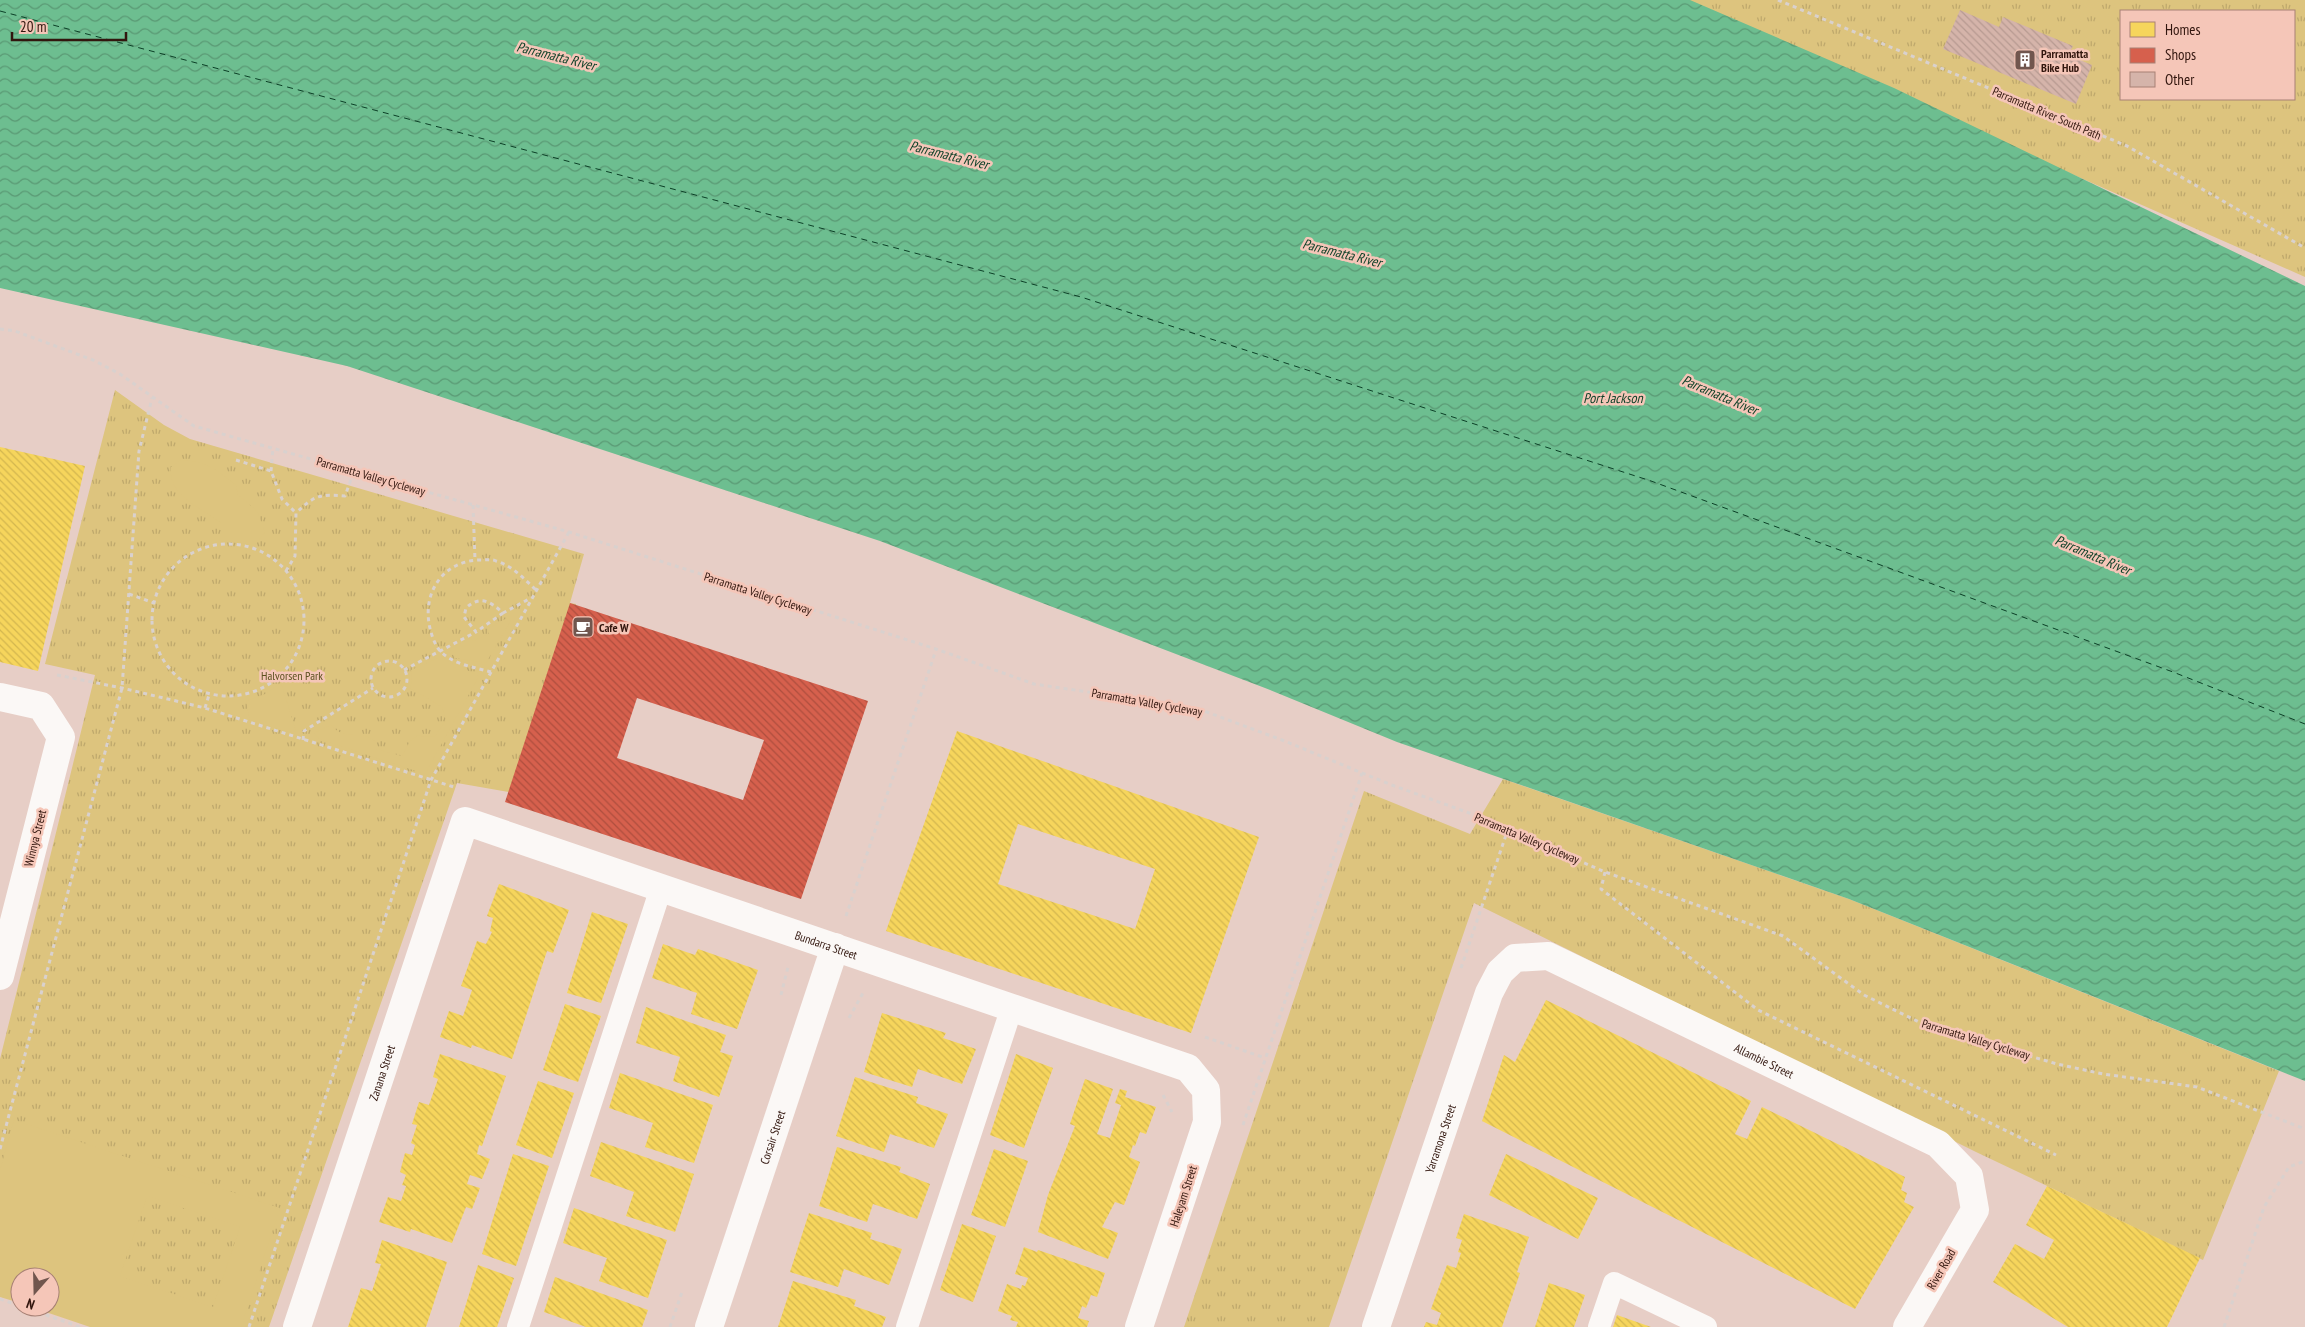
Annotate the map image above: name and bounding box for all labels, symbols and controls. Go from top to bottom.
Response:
scale bar [12,10,126,42]
legend [2120,10,2295,100]
text: 20 m [20,17,46,36]
text: Homes [2165,20,2201,39]
water label: Parramatta River [515,38,599,75]
text: Shops [2165,45,2196,64]
place label: Parramatta Bike Hub [2041,46,2088,75]
building icon: Parramatta Bike Hub [2013,48,2037,72]
text: Other [2165,70,2195,89]
street label: Parramatta River South Path [1990,83,2104,143]
water label: Parramatta River [908,137,992,174]
water label: Parramatta River [1301,235,1385,272]
water label: Parramatta River [1679,371,1763,420]
water label: Port Jackson [1583,389,1643,407]
street label: Parramatta Valley Cycleway [315,453,428,499]
water label: Parramatta River [2052,531,2136,580]
street label: Parramatta Valley Cycleway [702,569,814,618]
cafe icon: Cafe W [571,615,595,639]
place label: Cafe W [599,620,629,635]
park label: Halvorsen Park [261,668,323,683]
street label: Parramatta Valley Cycleway [1090,685,1204,719]
street label: Winnya Street [21,807,49,868]
street label: Parramatta Valley Cycleway [1472,809,1582,867]
street label: Bundarra Street [793,927,860,962]
street label: Parramatta Valley Cycleway [1920,1015,2032,1063]
street label: Allambie Street [1732,1040,1797,1081]
street label: Zanana Street [365,1042,398,1102]
street label: Yarramona Street [1421,1102,1459,1175]
street label: Corsair Street [756,1108,788,1166]
street label: Haleyam Street [1166,1163,1200,1228]
street label: River Road [1923,1246,1959,1292]
north arrow [10,1267,60,1317]
text: N [24,1294,37,1314]

